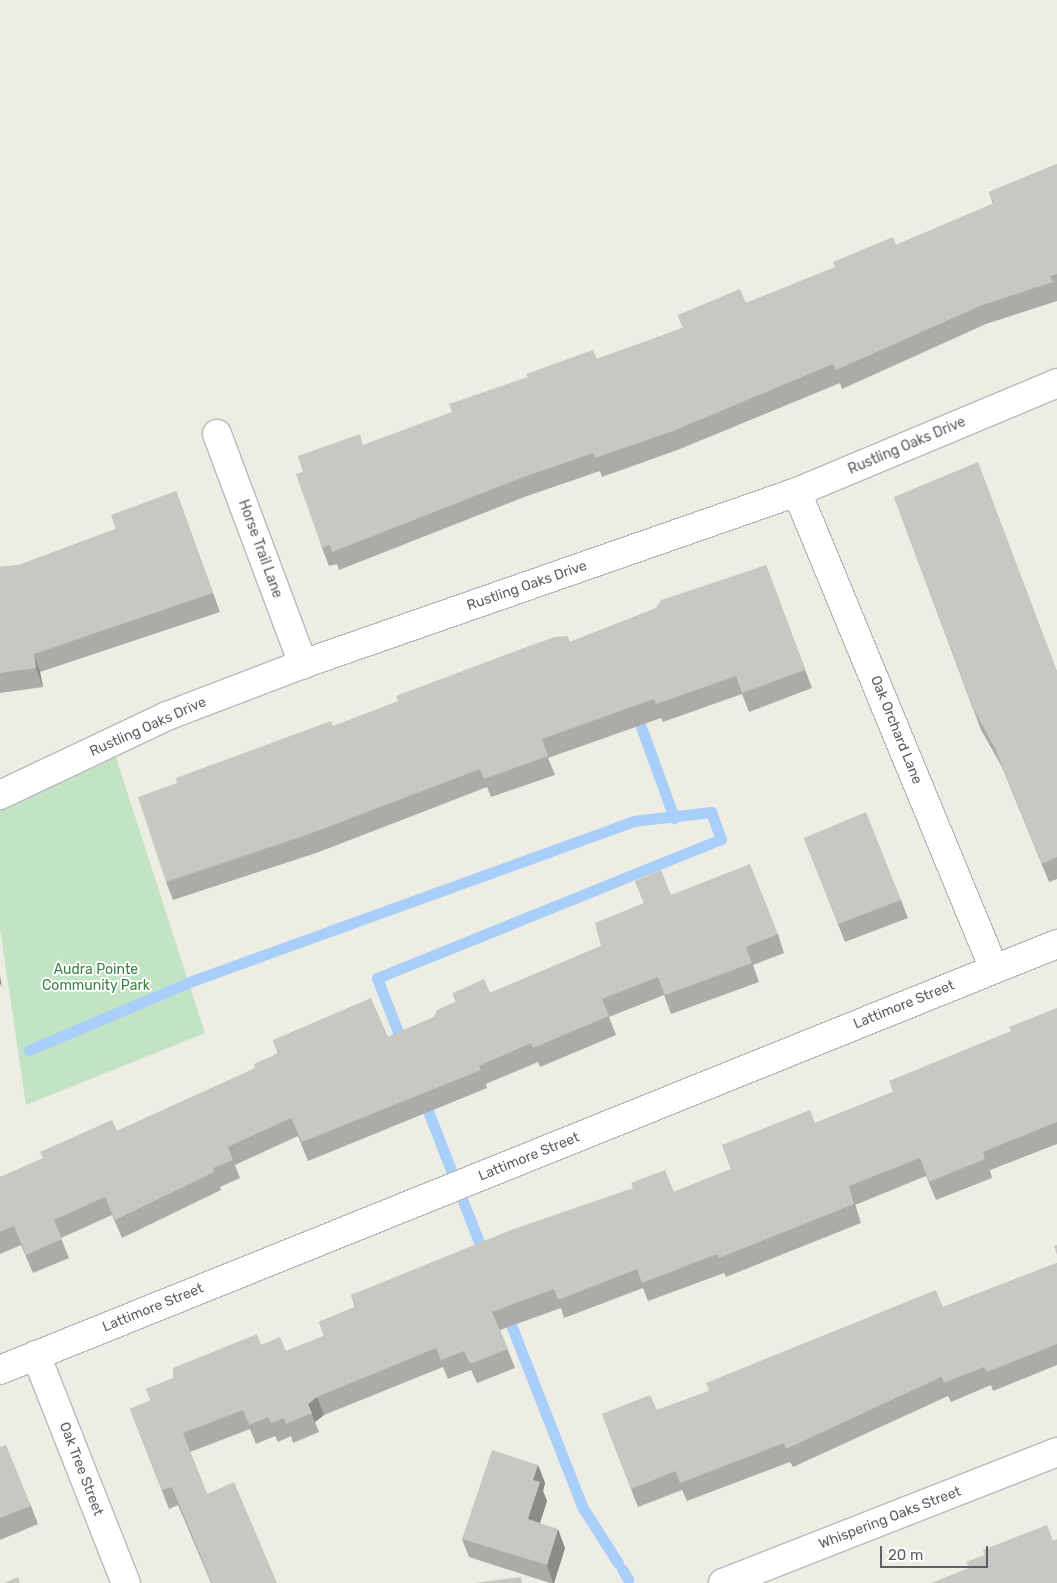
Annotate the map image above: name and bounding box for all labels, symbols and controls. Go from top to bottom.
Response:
street label: Rustling Oaks Drive [846,414,968,478]
street label: Horse Trail Lane [234,497,286,601]
street label: Rustling Oaks Drive [465,558,589,614]
street label: Oak Orchard Lane [867,673,925,787]
street label: Rustling Oaks Drive [87,694,209,760]
park label: Audra Pointe Community Park [42,962,150,994]
street label: Lattimore Street [851,977,957,1033]
street label: Lattimore Street [476,1129,582,1185]
street label: Lattimore Street [100,1280,206,1336]
street label: Oak Tree Street [55,1420,107,1518]
street label: Whispering Oaks Street [817,1483,963,1553]
scale bar [882,1536,990,1568]
text: 20 m [888,1546,923,1564]

